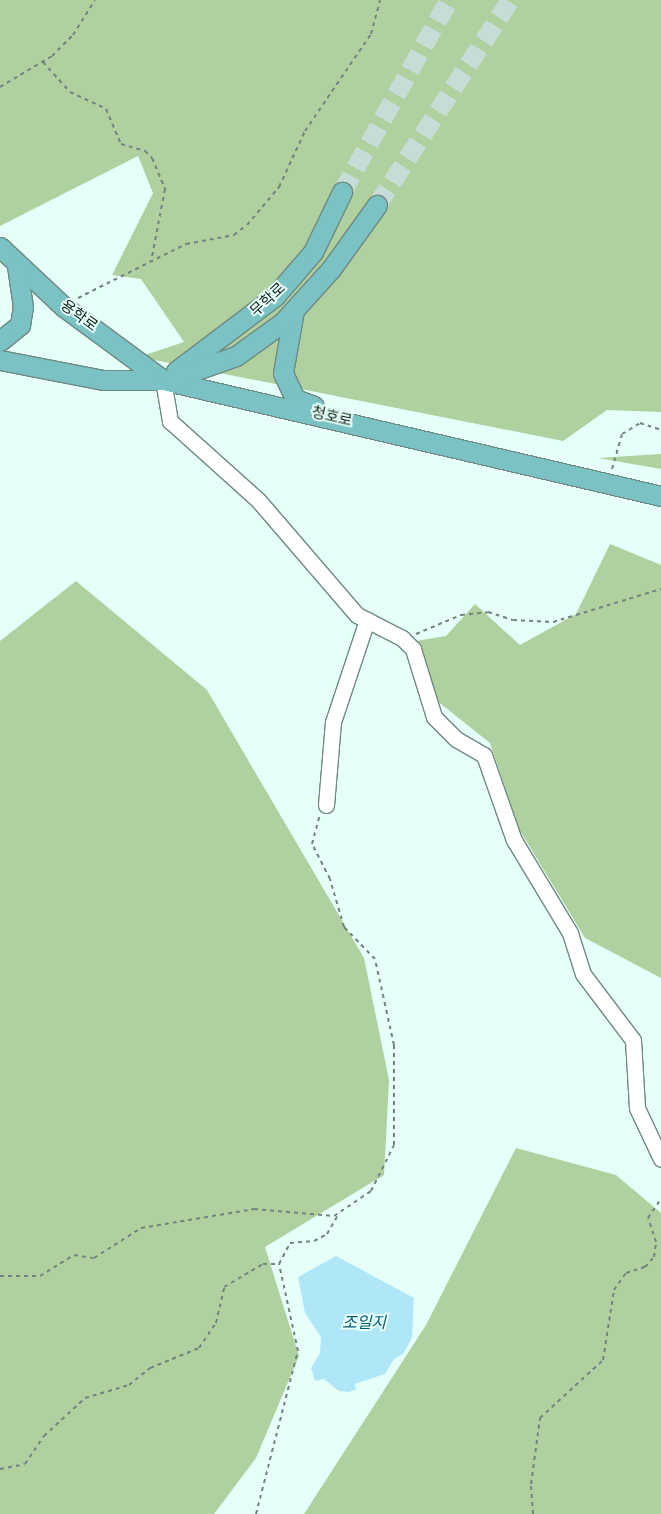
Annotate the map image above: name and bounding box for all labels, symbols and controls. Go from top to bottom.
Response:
street label: 무학로 [247,279,289,321]
street label: 용학로 [57,297,101,335]
street label: 청호로 [310,404,354,430]
water label: 조일지 [342,1313,386,1333]

